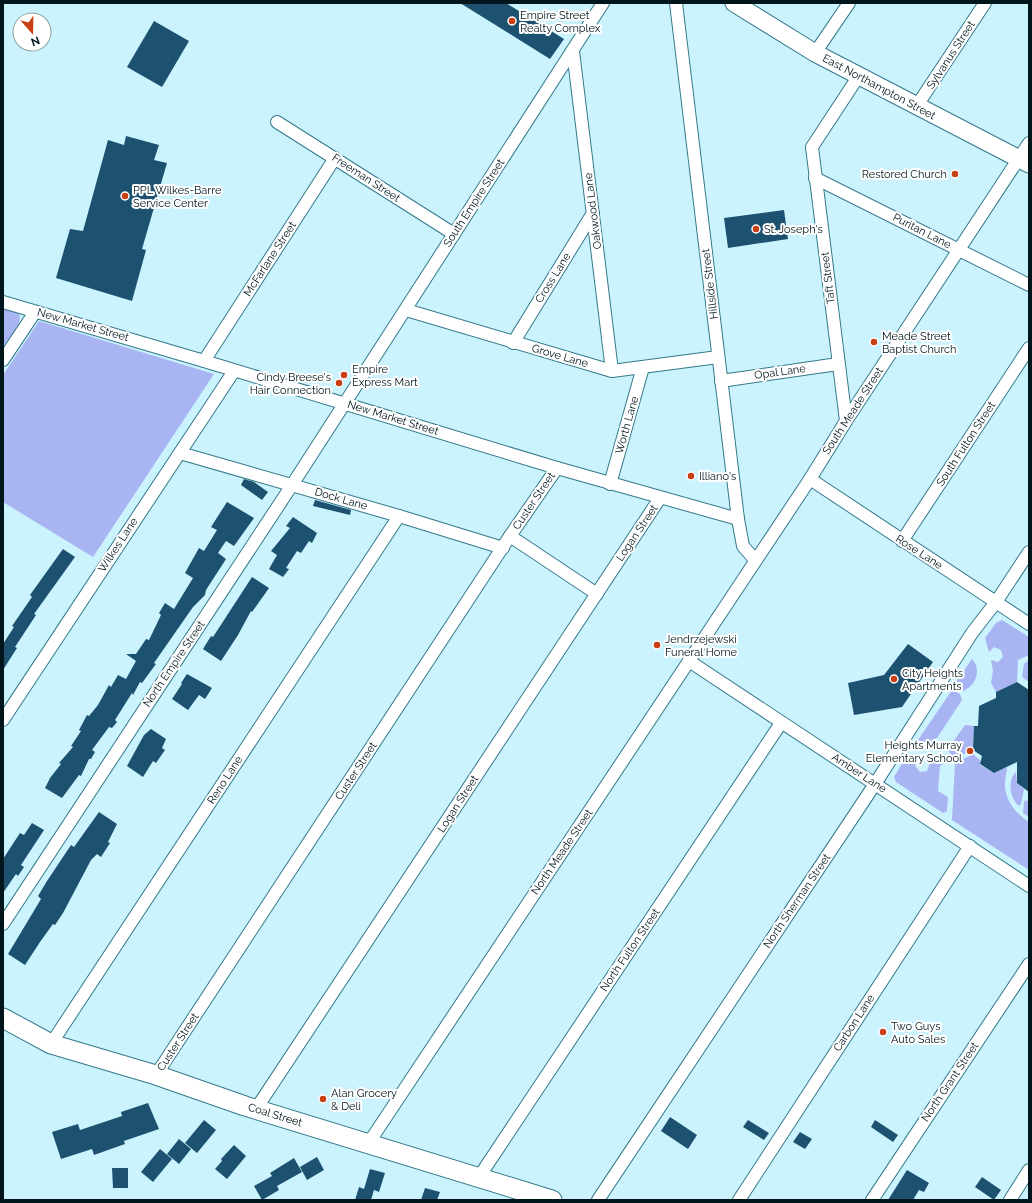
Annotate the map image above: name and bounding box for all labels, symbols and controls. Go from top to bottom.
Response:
place label: Empire Street Realty Complex [520,9,601,35]
north arrow [12,12,52,52]
marker: Empire Street Realty Complex [507,16,517,26]
street label: Sylvanus Street [924,18,978,91]
text: N [29,33,41,48]
street label: East Northampton Street [820,52,938,122]
street label: Freeman Street [330,151,403,205]
street label: South Empire Street [441,156,507,249]
place label: Restored Church [862,168,947,181]
marker: Restored Church [950,169,960,179]
street label: Oakwood Lane [582,172,604,250]
place label: PPL Wilkes-Barre Service Center [133,184,222,210]
marker: PPL Wilkes-Barre Service Center [120,191,130,201]
street label: Puritan Lane [891,211,954,252]
street label: McFarlane Street [241,219,299,299]
place label: St. Joseph's [764,223,823,236]
marker: St. Joseph's [751,224,761,234]
street label: Hillside Street [699,248,721,320]
street label: Cross Lane [533,250,574,305]
street label: Taft Street [818,251,838,305]
street label: New Market Street [36,306,131,344]
place label: Meade Street Baptist Church [882,330,957,356]
marker: Meade Street Baptist Church [869,337,879,347]
street label: Grove Lane [530,342,590,370]
street label: Opal Lane [753,362,807,382]
place label: Empire Express Mart [352,363,418,389]
street label: South Meade Street [820,365,886,457]
marker: Empire Express Mart [339,370,349,380]
place label: Cindy Breese's Hair Connection [250,371,331,397]
marker: Cindy Breese's Hair Connection [334,378,344,388]
street label: Worth Lane [613,394,642,455]
street label: New Market Street [346,398,440,438]
street label: South Fulton Street [934,399,998,489]
street label: Custer Street [510,470,558,532]
place label: Illiano's [699,470,736,483]
marker: Illiano's [686,471,696,481]
street label: Dock Lane [313,485,369,513]
street label: Logan Street [613,502,661,564]
street label: Wilkes Lane [96,515,141,575]
street label: Rose Lane [893,532,945,572]
street label: North Empire Street [140,618,208,710]
place label: Jendrzejewski Funeral Home [665,633,738,659]
marker: Jendrzejewski Funeral Home [652,640,662,650]
place label: City Heights Apartments [902,667,963,693]
marker: City Heights Apartments [889,674,899,684]
street label: Custer Street [332,739,380,802]
place label: Heights Murray Elementary School [866,739,962,765]
marker: Heights Murray Elementary School [965,746,975,756]
street label: Amber Lane [829,751,889,796]
street label: Reno Lane [205,753,246,806]
street label: Logan Street [435,773,481,835]
street label: North Meade Street [529,807,596,897]
street label: North Sherman Street [761,851,834,951]
street label: North Fulton Street [597,906,663,994]
street label: Carbon Lane [831,992,878,1054]
street label: Custer Street [154,1010,202,1073]
place label: Two Guys Auto Sales [891,1020,945,1046]
marker: Two Guys Auto Sales [878,1027,888,1037]
street label: North Grant Street [919,1040,981,1124]
place label: Alan Grocery & Deli [331,1087,397,1113]
marker: Alan Grocery & Deli [318,1094,328,1104]
street label: Coal Street [246,1101,304,1130]

